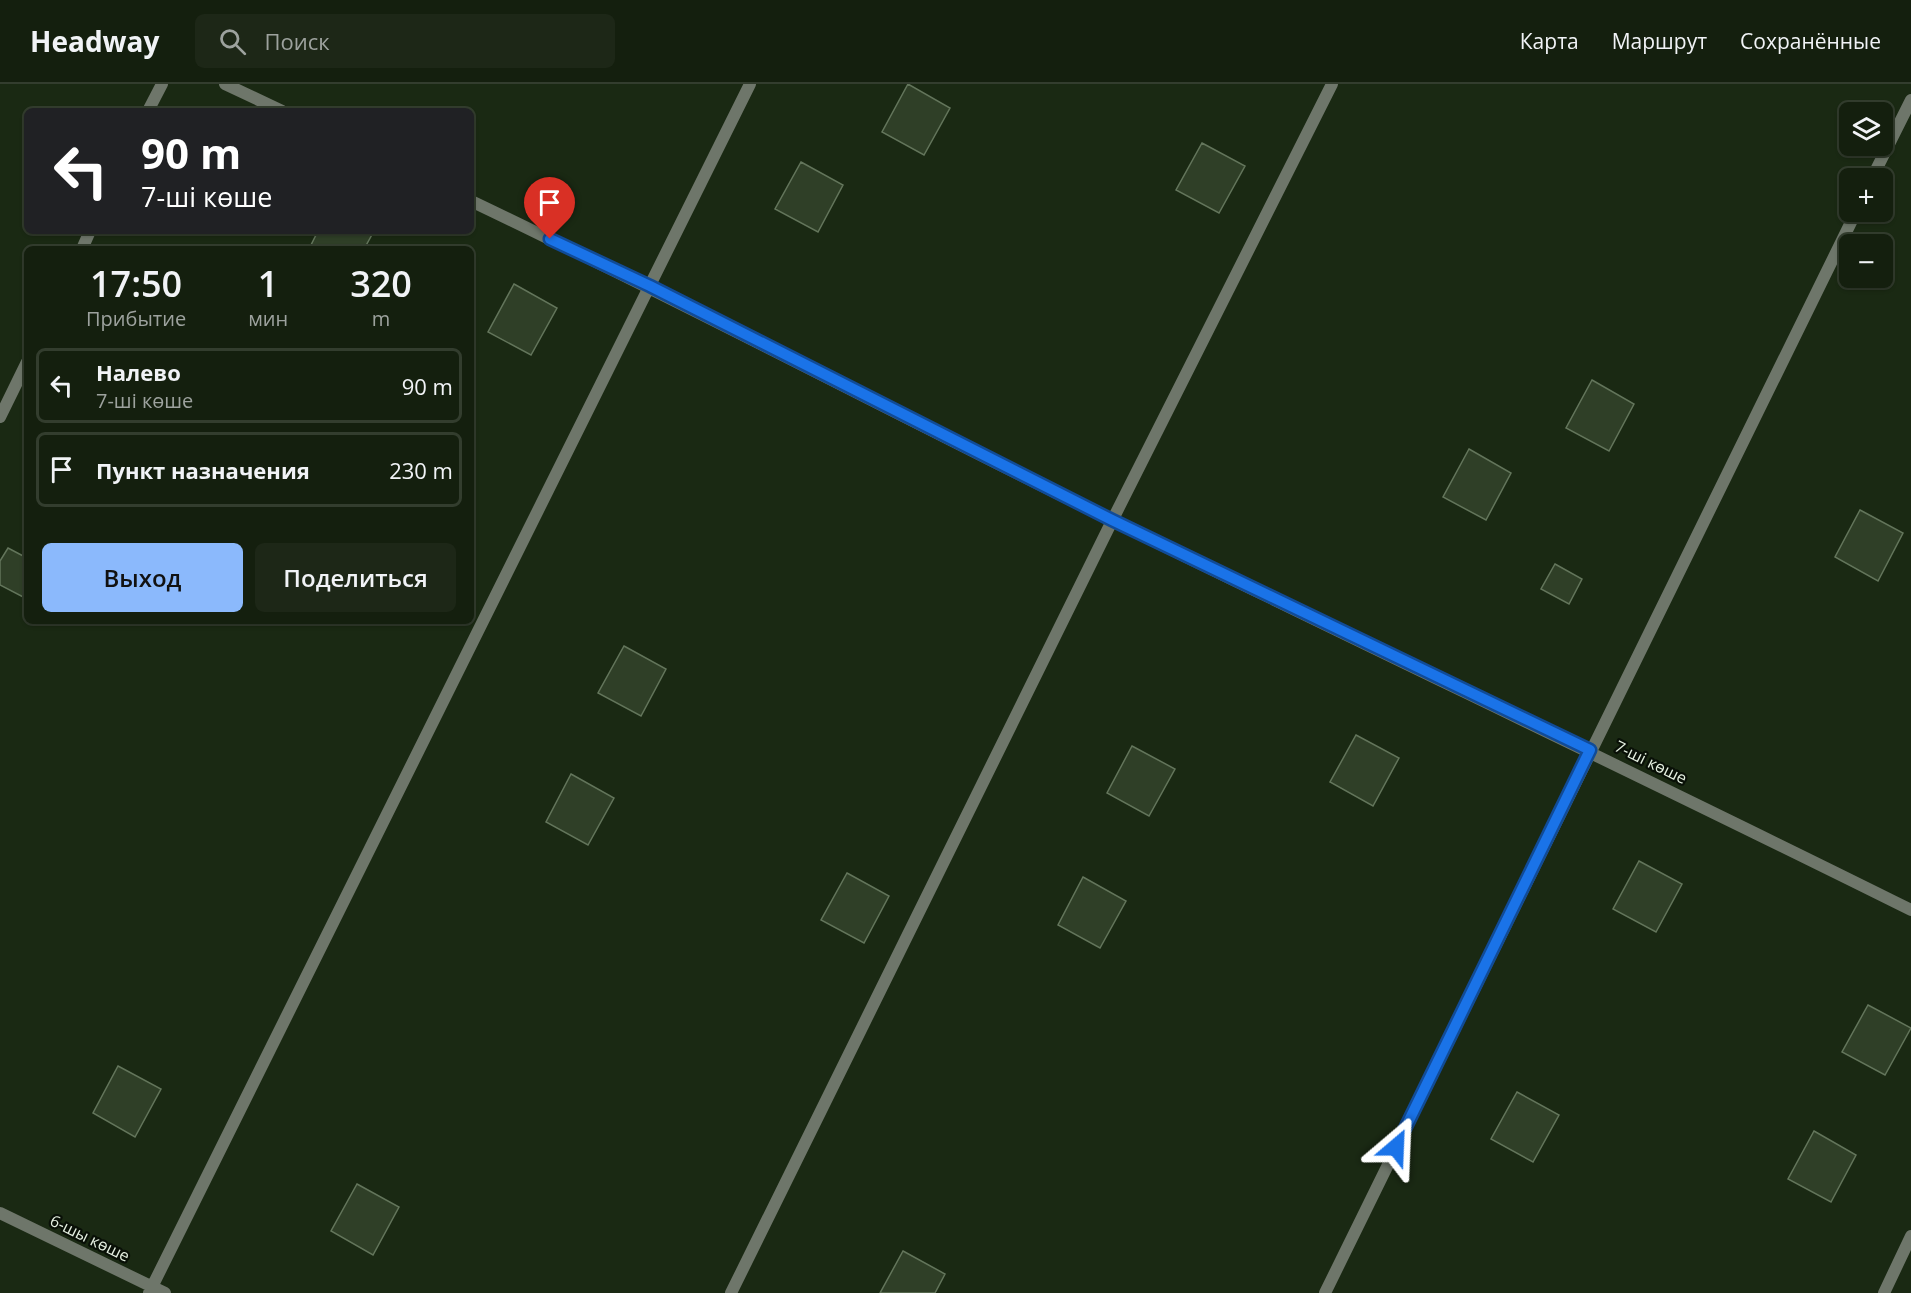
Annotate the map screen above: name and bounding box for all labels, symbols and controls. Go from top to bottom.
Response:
search box [195,14,615,68]
text: Headway [30,22,159,60]
icon: search [216,25,249,58]
text: Поиск [264,26,330,56]
text: Карта [1520,27,1579,55]
text: Маршрут [1612,27,1707,55]
text: Сохранённые [1740,27,1881,55]
map controls [1839,102,1893,288]
button: layers [1839,102,1893,156]
text: 90 m [141,124,241,181]
icon: left [42,132,120,210]
button: + [1839,168,1893,222]
pin [524,177,575,239]
text: 7-ші көше [141,178,272,215]
icon: arrive [533,186,566,219]
button: − [1839,234,1893,288]
text: 17:50 [90,259,182,308]
text: 1 [258,259,278,308]
text: 320 [350,259,412,308]
text: Прибытие [86,305,186,332]
text: мин [248,305,288,332]
text: m [372,305,390,332]
text: Налево [96,357,181,387]
icon: left [45,369,78,402]
text: 90 m [402,371,453,401]
text: 7-ші көше [96,387,193,414]
icon: arrive [45,453,78,486]
text: Пункт назначения [96,455,310,485]
text: 230 m [389,455,453,485]
button: Выход [42,543,243,612]
button: Поделиться [255,543,456,612]
street label: 7-ші көше [1611,735,1691,789]
position arrow [1364,1115,1428,1179]
street label: 6-шы көше [46,1209,134,1267]

